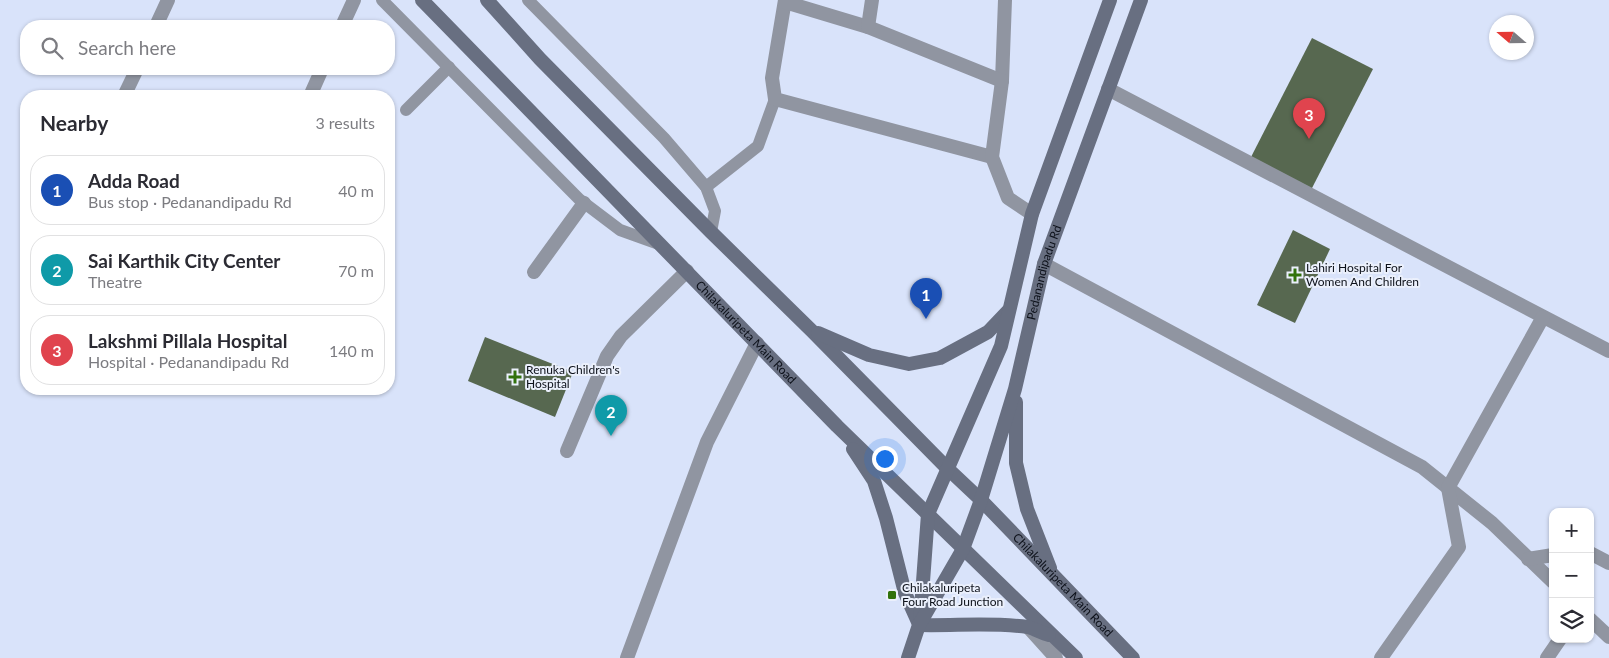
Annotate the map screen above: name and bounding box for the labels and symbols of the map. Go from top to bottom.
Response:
north arrow [1489,15,1534,60]
pin: 3 [1293,98,1325,139]
street label: Pedanandipadu Rd [1023,223,1065,321]
place label: Lahiri Hospital For Women And Children [1306,260,1419,289]
marker: Lahiri Hospital For Women And Children [1288,268,1302,282]
street label: Chilakaluripeta Main Road [693,277,800,387]
pin: 1 [910,278,942,319]
place label: Renuka Children's Hospital [526,362,620,391]
marker: Renuka Children's Hospital [508,370,522,384]
pin: 2 [595,395,627,436]
your location [872,446,898,472]
street label: Chilakaluripeta Main Road [1010,530,1116,640]
place label: Chilakaluripeta Four Road Junction [902,580,1003,609]
marker: Chilakaluripeta Four Road Junction [886,589,898,601]

